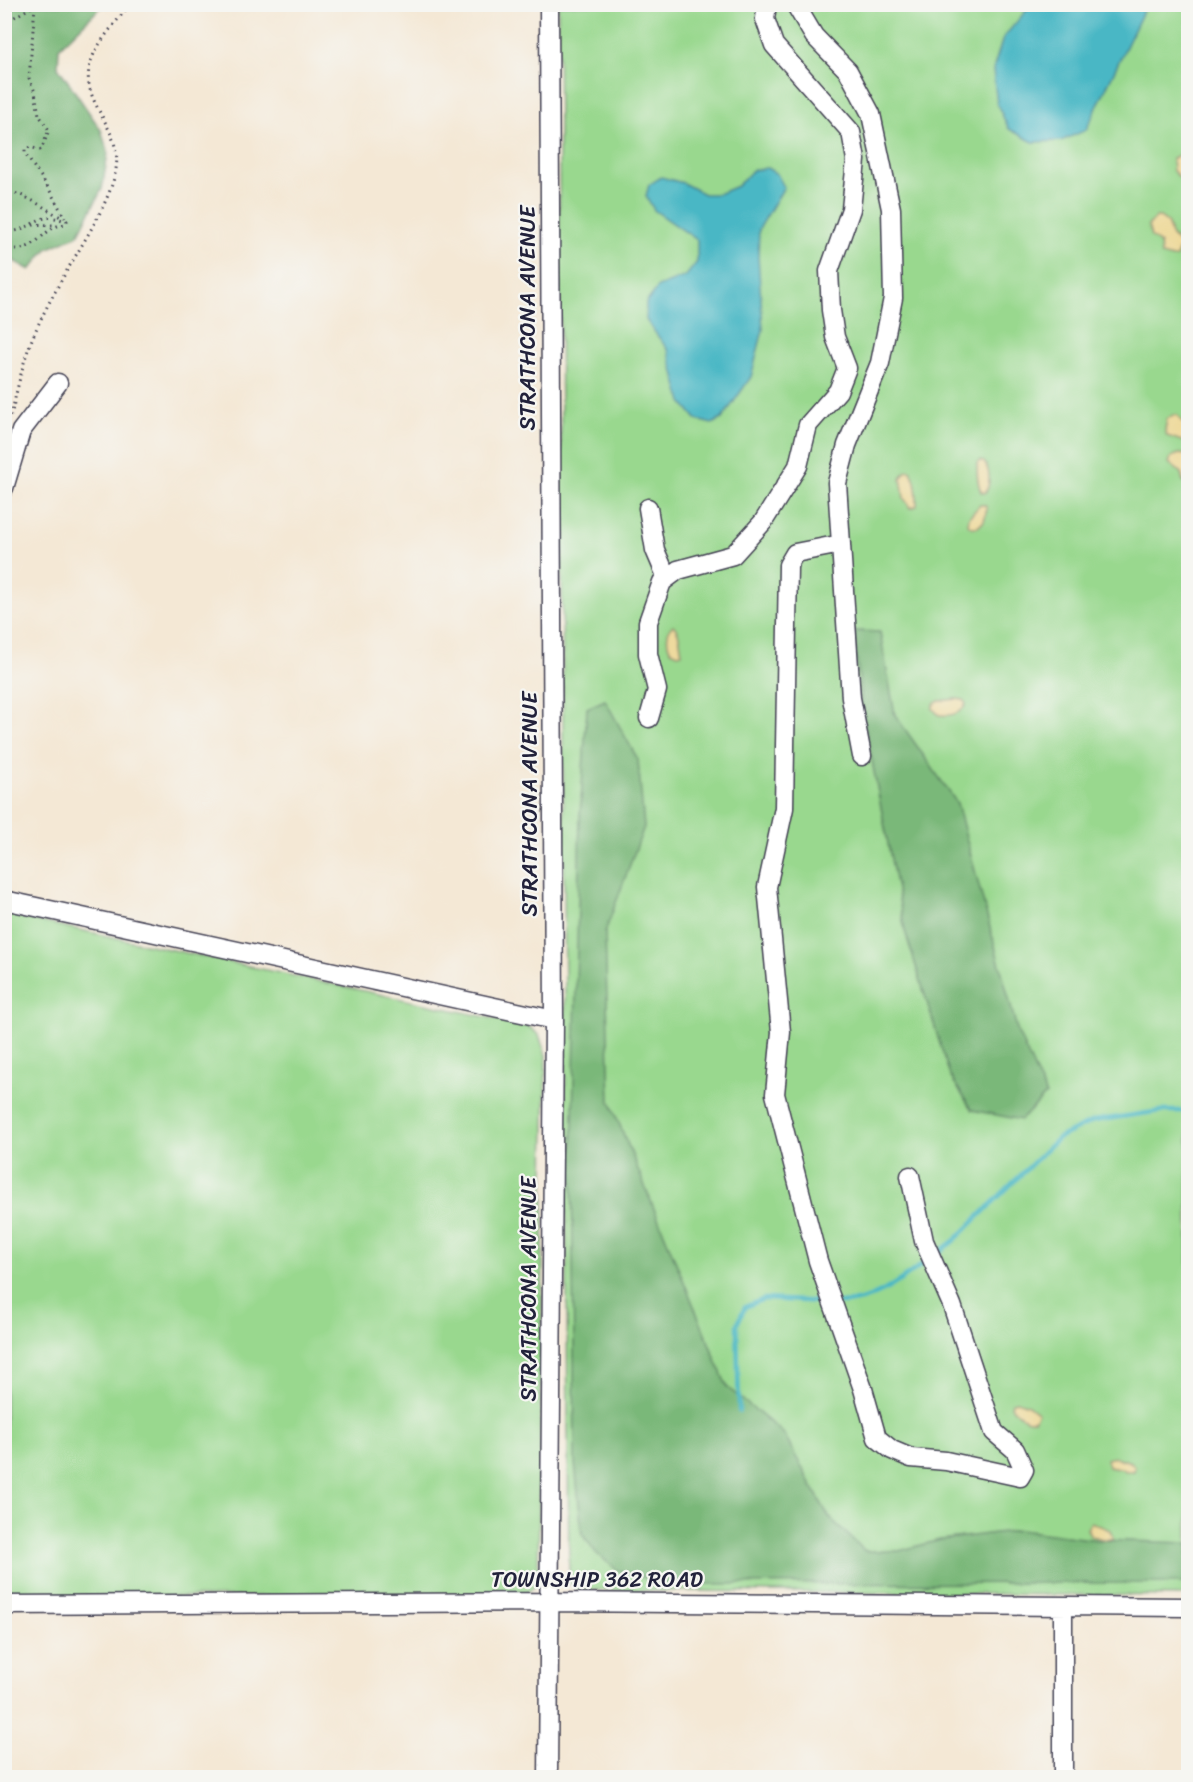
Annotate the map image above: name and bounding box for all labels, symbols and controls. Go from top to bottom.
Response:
street label: STRATHCONA AVENUE [508,204,547,430]
street label: STRATHCONA AVENUE [510,690,549,916]
street label: STRATHCONA AVENUE [509,1175,548,1401]
street label: TOWNSHIP 362 ROAD [491,1560,703,1599]

